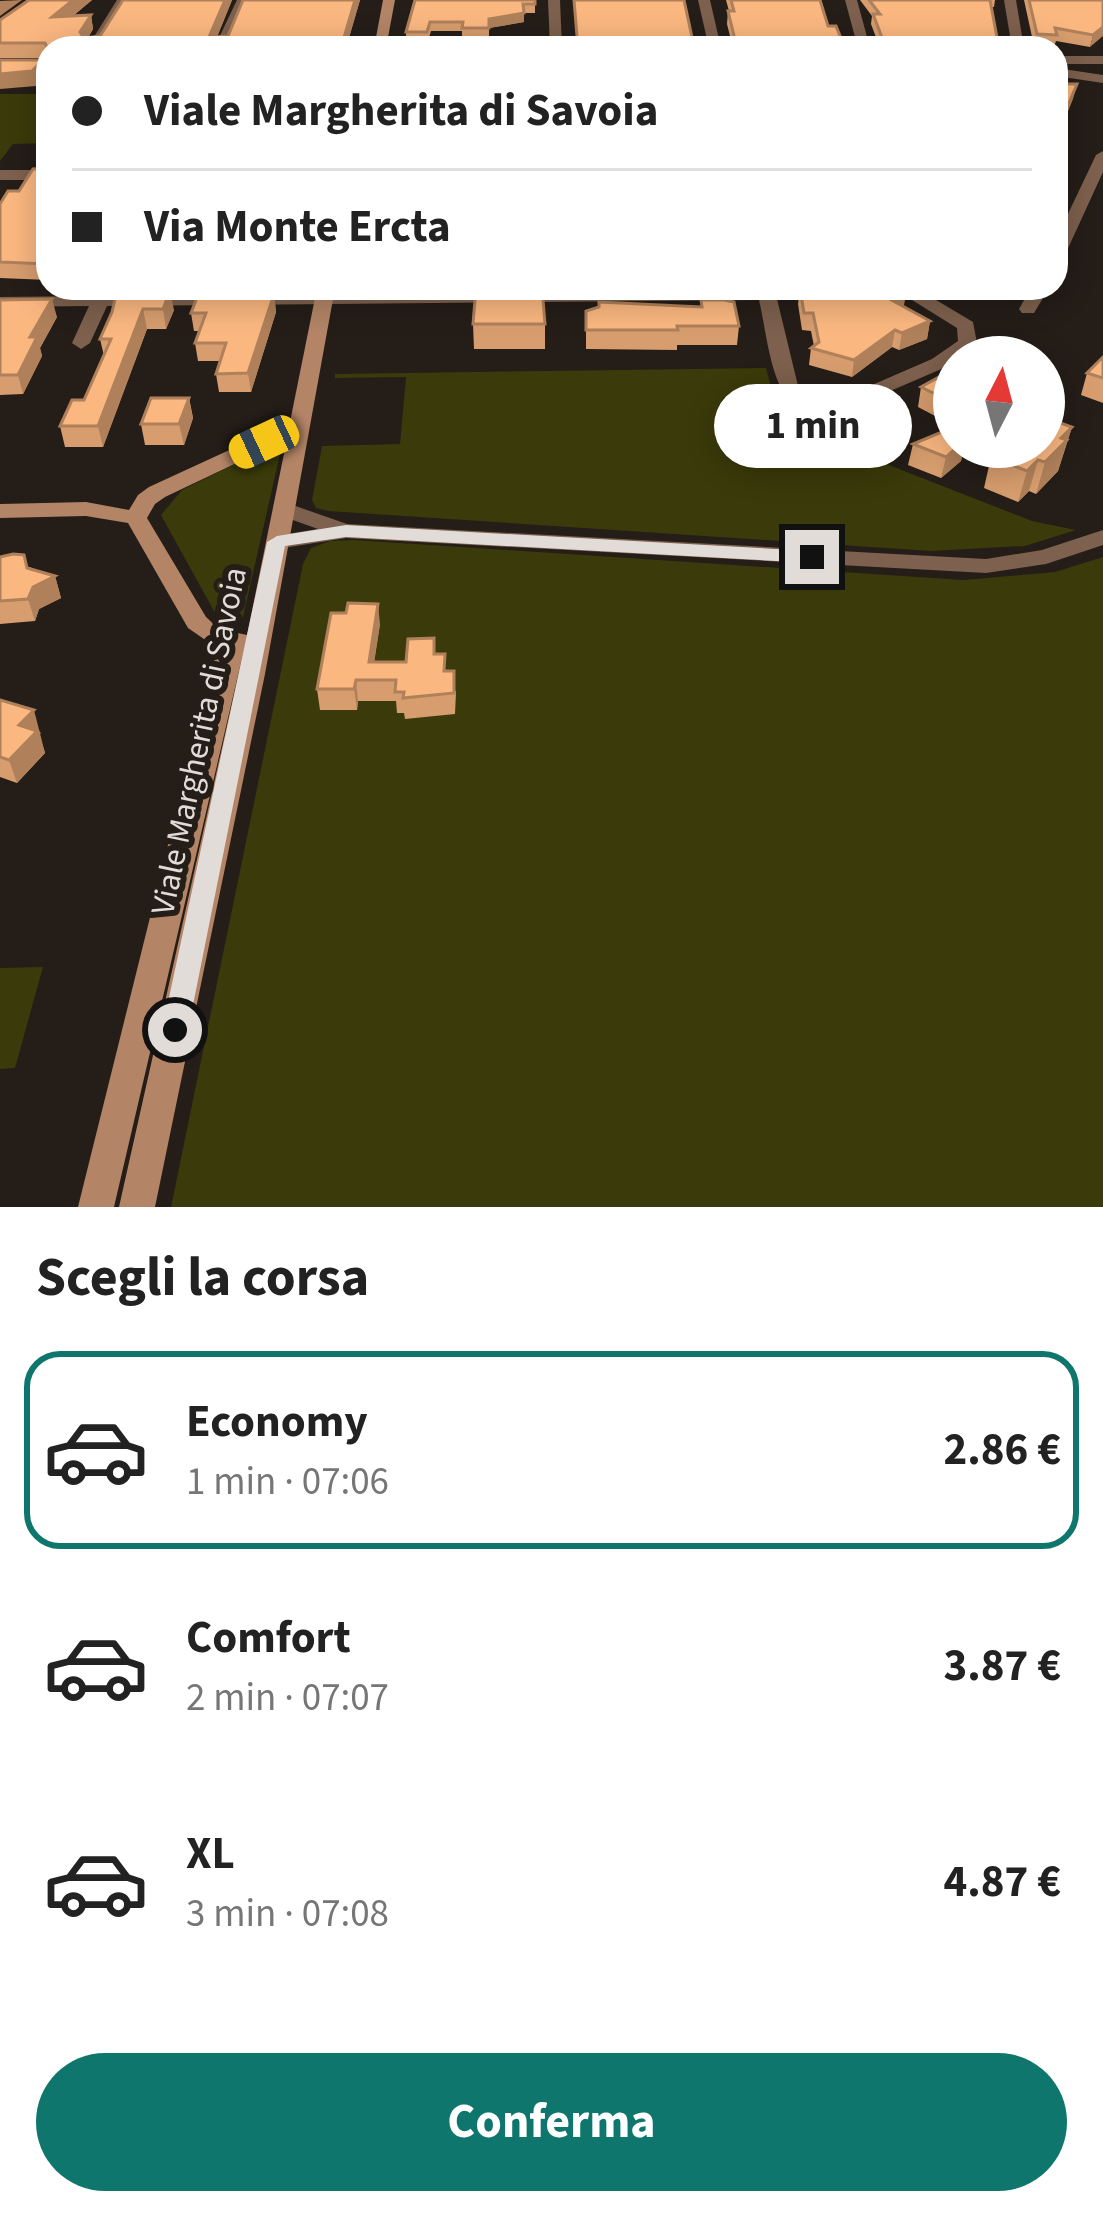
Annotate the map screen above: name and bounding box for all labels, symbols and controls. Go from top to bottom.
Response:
text: Viale Margherita di Savoia [144,79,658,143]
text: Via Monte Ercta [144,195,451,259]
north arrow [933,336,1065,468]
map controls [933,336,1065,468]
callout: 1 min [713,383,911,467]
text: 1 min [766,398,860,454]
car [224,410,304,474]
route end [785,530,839,584]
street label: Viale Margherita di Savoia [139,563,259,919]
route start [148,1003,202,1057]
text: Scegli la corsa [36,1240,369,1317]
text: Economy [186,1390,368,1454]
icon: car [42,1396,150,1504]
text: 2.86 € [943,1418,1061,1482]
text: 1 min · 07:06 [186,1454,389,1510]
text: Comfort [186,1606,351,1670]
icon: car [42,1612,150,1720]
text: 3.87 € [943,1634,1061,1698]
text: 2 min · 07:07 [186,1670,389,1726]
text: XL [186,1822,235,1886]
icon: car [42,1828,150,1936]
text: 4.87 € [943,1850,1061,1914]
text: 3 min · 07:08 [186,1886,389,1942]
button: Conferma [36,2053,1067,2191]

